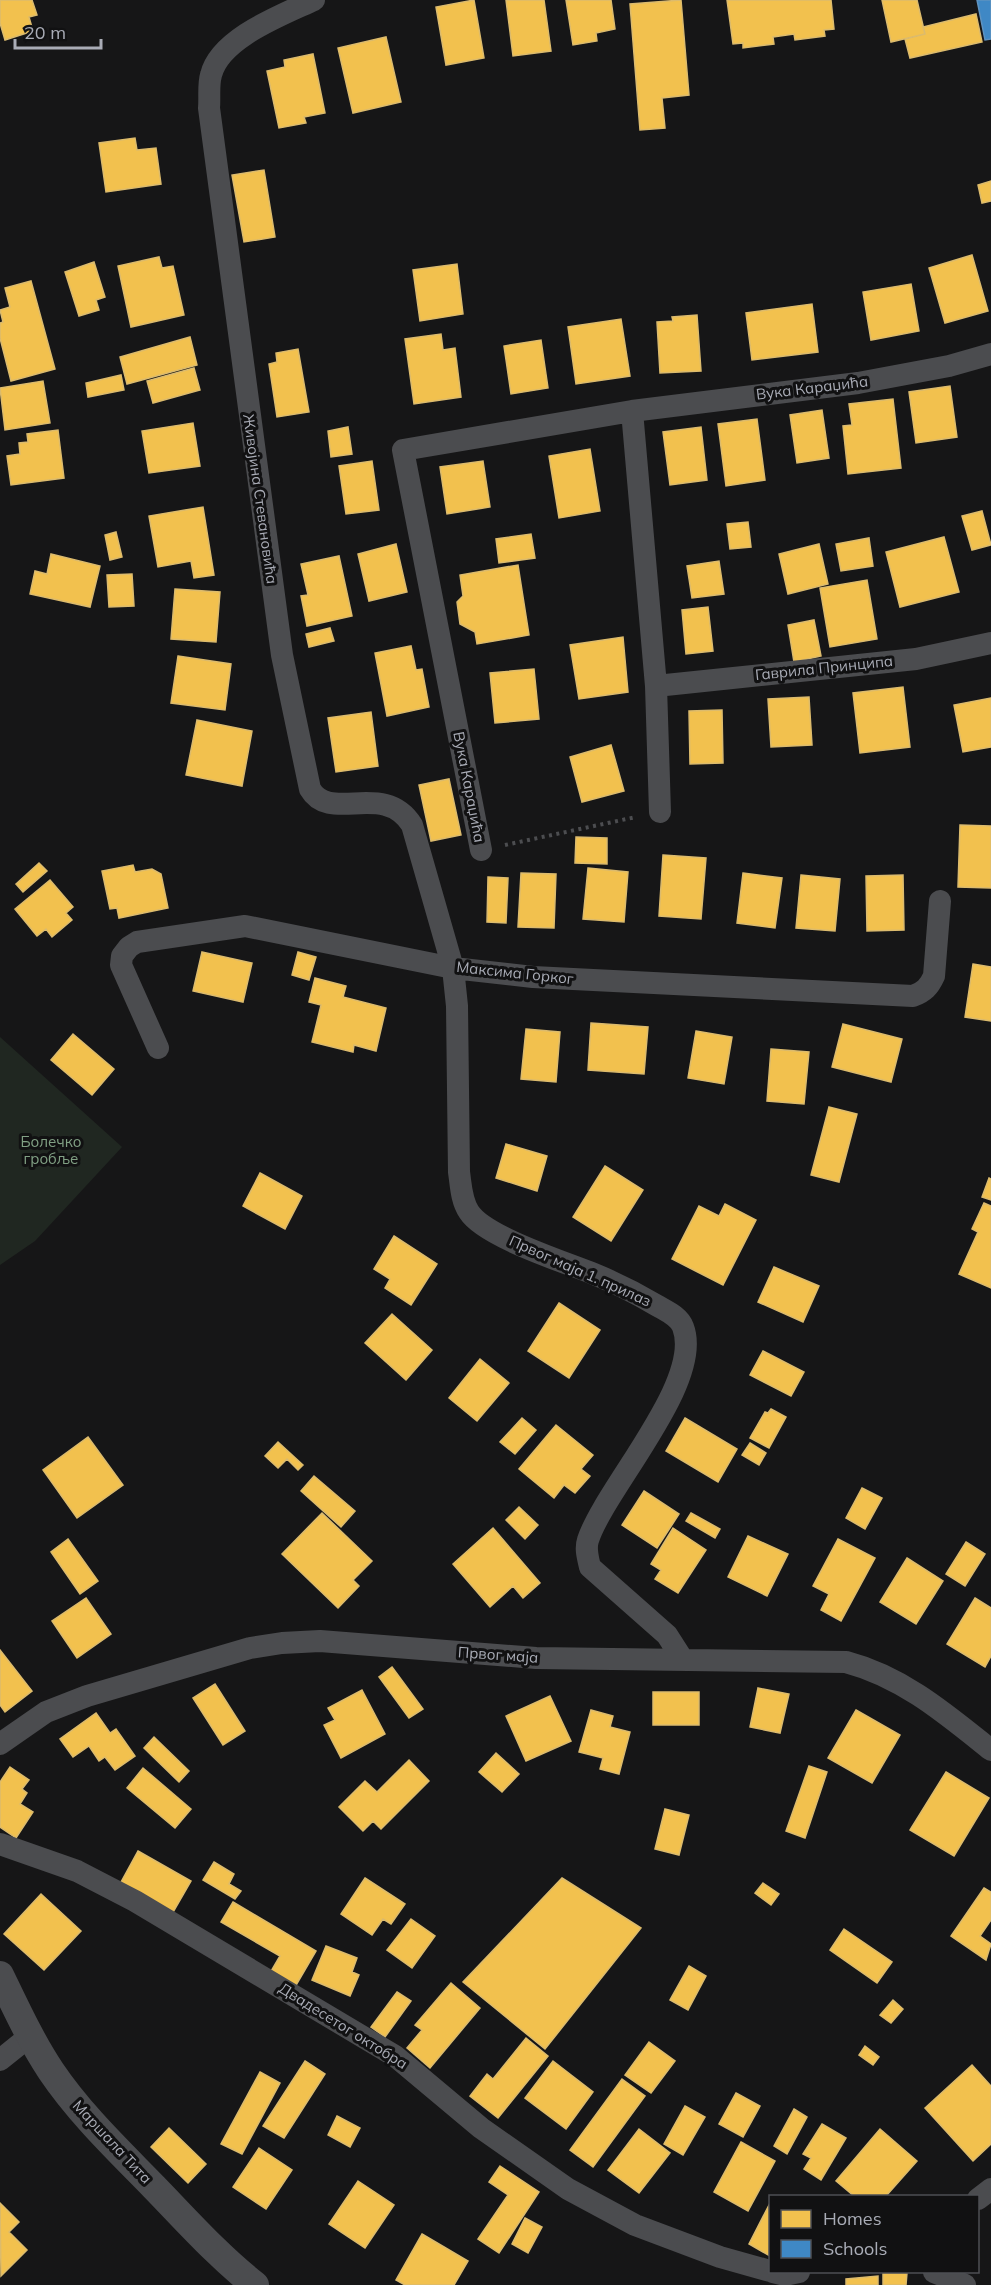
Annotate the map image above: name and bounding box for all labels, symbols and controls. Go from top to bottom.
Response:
scale bar [15,12,100,50]
text: 20 m [24,21,66,44]
street label: Вука Караџића [755,371,869,404]
street label: Живојина Стевановића [239,413,282,585]
street label: Гаврила Принципа [754,651,894,684]
street label: Вука Караџића [449,730,490,844]
street label: Максима Горког [456,957,575,988]
park label: Болечко гробље [20,1132,82,1168]
street label: Првог маја 1. прилаз [506,1231,654,1310]
street label: Првог маја [457,1642,539,1667]
street label: Двадесетог октобра [275,1978,411,2073]
street label: Маршала Тита [69,2096,156,2187]
legend [769,2195,979,2273]
text: Homes [823,2207,882,2230]
text: Schools [823,2237,888,2260]

